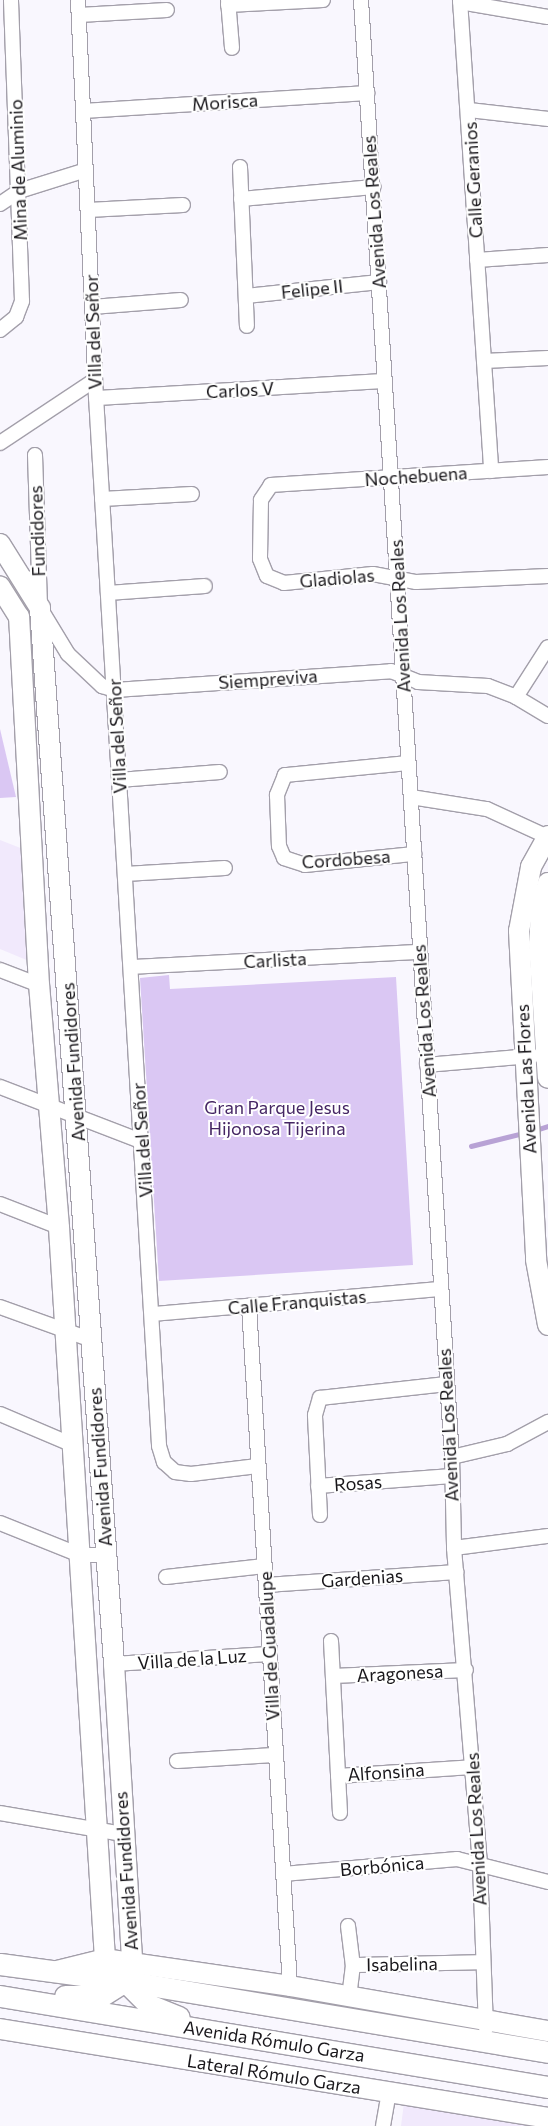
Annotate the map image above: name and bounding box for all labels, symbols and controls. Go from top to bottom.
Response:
street label: Morisca [191,89,259,115]
street label: Mina de Aluminio [5,99,31,241]
street label: Calle Geranios [459,121,487,239]
street label: Avenida Los Reales [358,135,390,289]
street label: Villa del Señor [80,274,106,390]
street label: Felipe II [280,275,344,303]
street label: Carlos V [205,377,275,403]
street label: Nochebuena [364,462,468,490]
street label: Fundidores [25,485,49,577]
street label: Avenida Los Reales [385,539,415,693]
street label: Gladiolas [299,564,375,592]
street label: Siempreviva [218,665,318,693]
street label: Villa del Señor [103,678,131,794]
street label: Cordobesa [301,845,391,873]
street label: Avenida Los Reales [408,944,440,1098]
street label: Carlista [243,948,307,972]
street label: Avenida Fundidores [57,982,89,1142]
street label: Avenida Las Flores [511,1004,541,1154]
street label: Villa del Señor [127,1082,157,1198]
park label: Gran Parque Jesus Hijonosa Tijerina [204,1097,350,1140]
street label: Calle Franquistas [227,1285,367,1319]
street label: Avenida Los Reales [433,1348,463,1502]
street label: Avenida Fundidores [84,1387,116,1547]
street label: Rosas [333,1471,383,1495]
street label: Gardenias [320,1564,404,1592]
street label: Villa de Guadalupe [254,1571,284,1721]
street label: Villa de la Luz [137,1644,247,1674]
street label: Aragonesa [356,1660,444,1686]
street label: Avenida Los Reales [461,1752,491,1906]
street label: Alfonsina [347,1759,425,1785]
street label: Avenida Fundidores [110,1791,142,1951]
street label: Borbónica [339,1852,425,1880]
street label: Isabelina [366,1953,438,1975]
street label: Avenida Rómulo Garza [182,2016,366,2066]
street label: Lateral Rómulo Garza [185,2050,363,2098]

